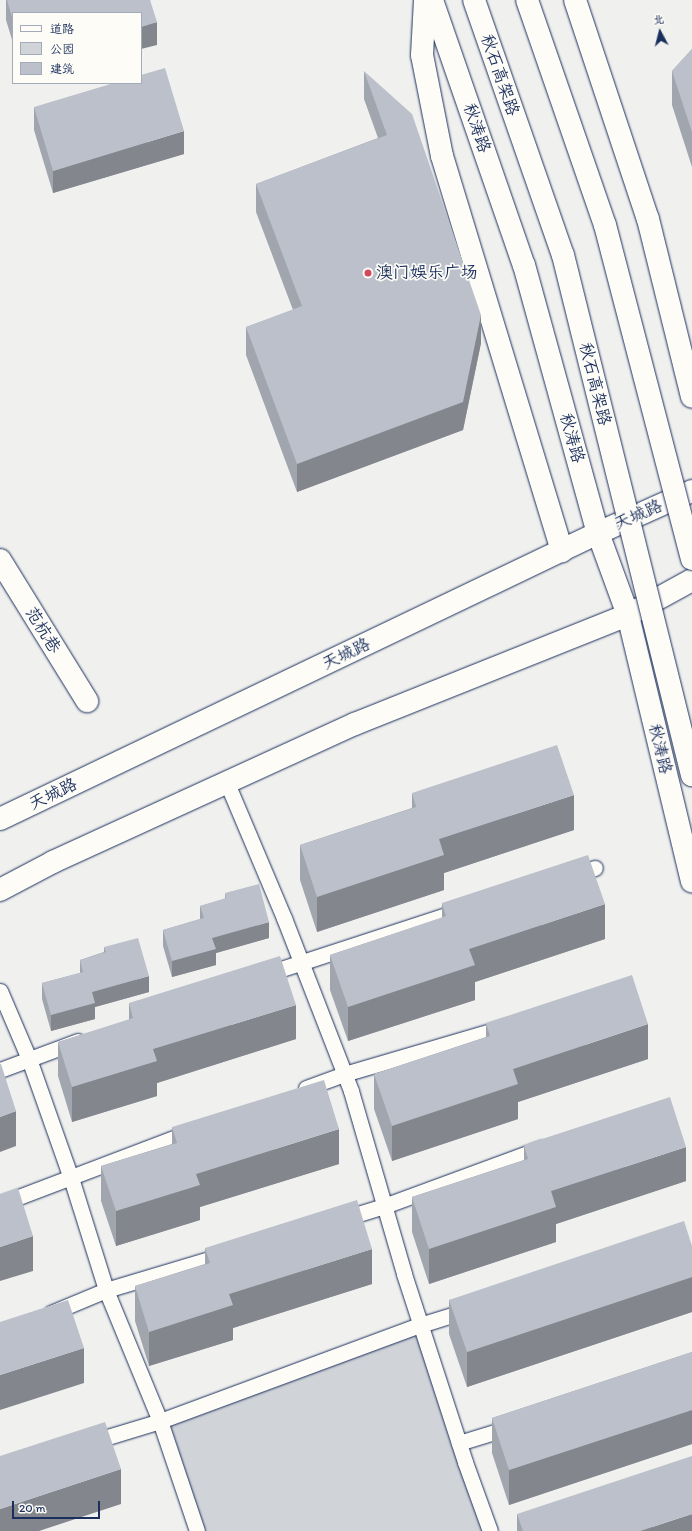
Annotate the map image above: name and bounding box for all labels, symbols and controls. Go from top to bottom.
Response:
legend [12,12,142,84]
north arrow [640,12,680,52]
text: 北 [652,12,665,27]
text: 道路 [50,22,74,36]
street label: 秋石高架路 [477,31,523,119]
text: 公园 [50,42,74,56]
text: 建筑 [50,62,74,76]
street label: 秋涛路 [459,101,495,155]
place label: 澳门娱乐广场 [376,263,478,283]
marker: 澳门娱乐广场 [363,268,373,278]
street label: 秋石高架路 [575,340,615,428]
street label: 秋涛路 [556,411,588,465]
street label: 天城路 [611,495,665,535]
street label: 范杭巷 [21,603,65,657]
street label: 天城路 [319,634,373,674]
street label: 秋涛路 [644,722,676,776]
street label: 天城路 [26,774,80,814]
scale bar [14,1493,102,1519]
text: 20 m [19,1501,46,1515]

